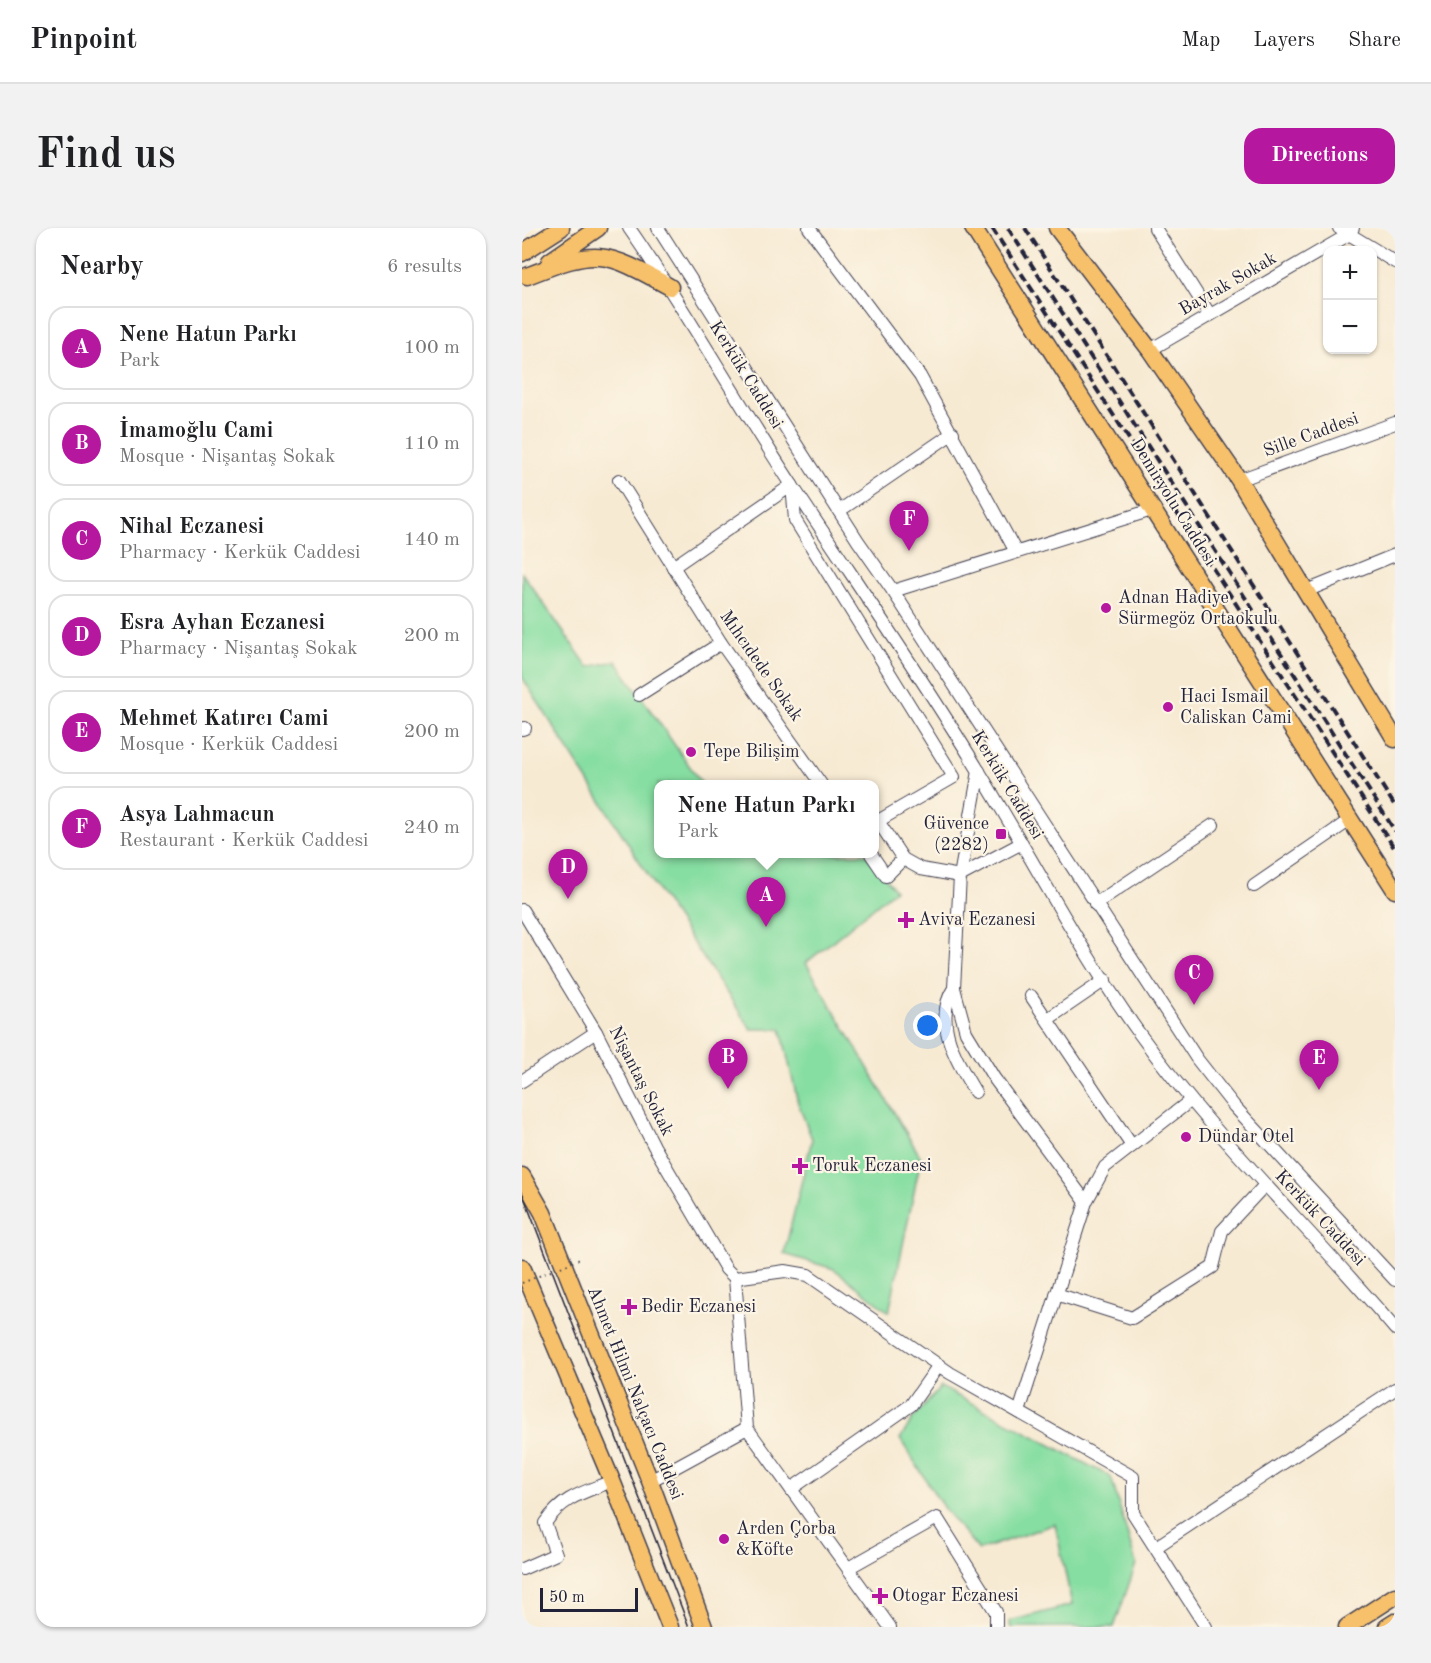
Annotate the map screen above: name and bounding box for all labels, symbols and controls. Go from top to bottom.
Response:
text: Pinpoint [30,27,137,55]
text: Map [1181,30,1220,51]
text: Layers [1253,30,1315,51]
text: Share [1348,30,1401,51]
button: Directions [1244,128,1395,184]
text: Find us [36,135,175,177]
map controls [1323,246,1377,354]
button: + [1323,246,1377,300]
street label: Bayrak Sokak [1176,249,1280,319]
text: Nearby [60,254,144,280]
text: 6 results [387,257,462,277]
button: − [1323,300,1377,354]
street label: Kerkük Caddesi [706,318,786,432]
text: Nene Hatun Parkı [119,324,297,346]
text: A [74,338,89,358]
text: 100 m [404,338,460,358]
text: Park [119,351,160,371]
street label: Sille Caddesi [1261,409,1361,461]
text: İmamoğlu Cami [119,420,273,442]
text: B [74,434,89,454]
text: 110 m [404,434,460,454]
street label: Demiryolu Caddesi [1127,435,1220,569]
text: Mosque · Nişantaş Sokak [119,447,335,467]
pin: F [890,502,928,551]
text: Nihal Eczanesi [119,516,264,538]
text: C [75,530,88,550]
text: 140 m [404,530,460,550]
text: Pharmacy · Kerkük Caddesi [119,543,360,563]
place label: Adnan Hadiye Sürmegöz Ortaokulu [1118,589,1278,628]
marker: Adnan Hadiye Sürmegöz Ortaokulu [1099,601,1113,615]
street label: Mıhcıdede Sokak [716,607,806,725]
text: Esra Ayhan Eczanesi [119,612,325,634]
text: D [74,626,89,646]
text: 200 m [404,626,460,646]
text: Pharmacy · Nişantaş Sokak [119,639,358,659]
place label: Haci Ismail Caliskan Cami [1180,688,1292,727]
marker: Haci Ismail Caliskan Cami [1161,700,1175,714]
text: Mehmet Katırcı Cami [119,708,328,730]
text: E [75,722,88,742]
text: 200 m [404,722,460,742]
street label: Kerkük Caddesi [968,728,1047,843]
text: Mosque · Kerkük Caddesi [119,735,338,755]
place label: Tepe Bilişim [703,743,800,761]
marker: Tepe Bilişim [684,745,698,759]
popup [654,780,879,858]
text: Nene Hatun Parkı [678,795,855,817]
text: Asya Lahmacun [119,804,275,826]
place label: Güvence (2282) [924,815,989,854]
text: F [75,818,88,838]
text: 240 m [404,818,460,838]
text: Park [678,822,719,842]
marker: Güvence (2282) [994,827,1008,841]
text: Restaurant · Kerkük Caddesi [119,831,368,851]
pin: D [548,850,588,899]
pin: A [746,878,786,927]
place label: Aviva Eczanesi [918,911,1036,929]
marker: Aviva Eczanesi [899,913,913,927]
pin: C [1174,956,1214,1005]
your location [913,1011,942,1040]
street label: Nişantaş Sokak [606,1023,676,1139]
pin: B [708,1040,748,1089]
pin: E [1300,1040,1338,1090]
place label: Dündar Otel [1198,1128,1294,1146]
marker: Dündar Otel [1179,1130,1193,1144]
place label: Toruk Eczanesi [812,1157,932,1175]
marker: Toruk Eczanesi [793,1159,807,1173]
street label: Kerkük Caddesi [1271,1167,1369,1269]
street label: Ahmet Hilmi Nalçacı Caddesi [584,1284,686,1502]
place label: Bedir Eczanesi [641,1298,756,1316]
marker: Bedir Eczanesi [622,1300,636,1314]
place label: Arden Çorba &Köfte [736,1520,836,1559]
marker: Arden Çorba &Köfte [717,1532,731,1546]
scale bar [540,1585,638,1612]
place label: Otogar Eczanesi [892,1587,1019,1605]
marker: Otogar Eczanesi [873,1589,887,1603]
text: 50 m [549,1590,585,1606]

